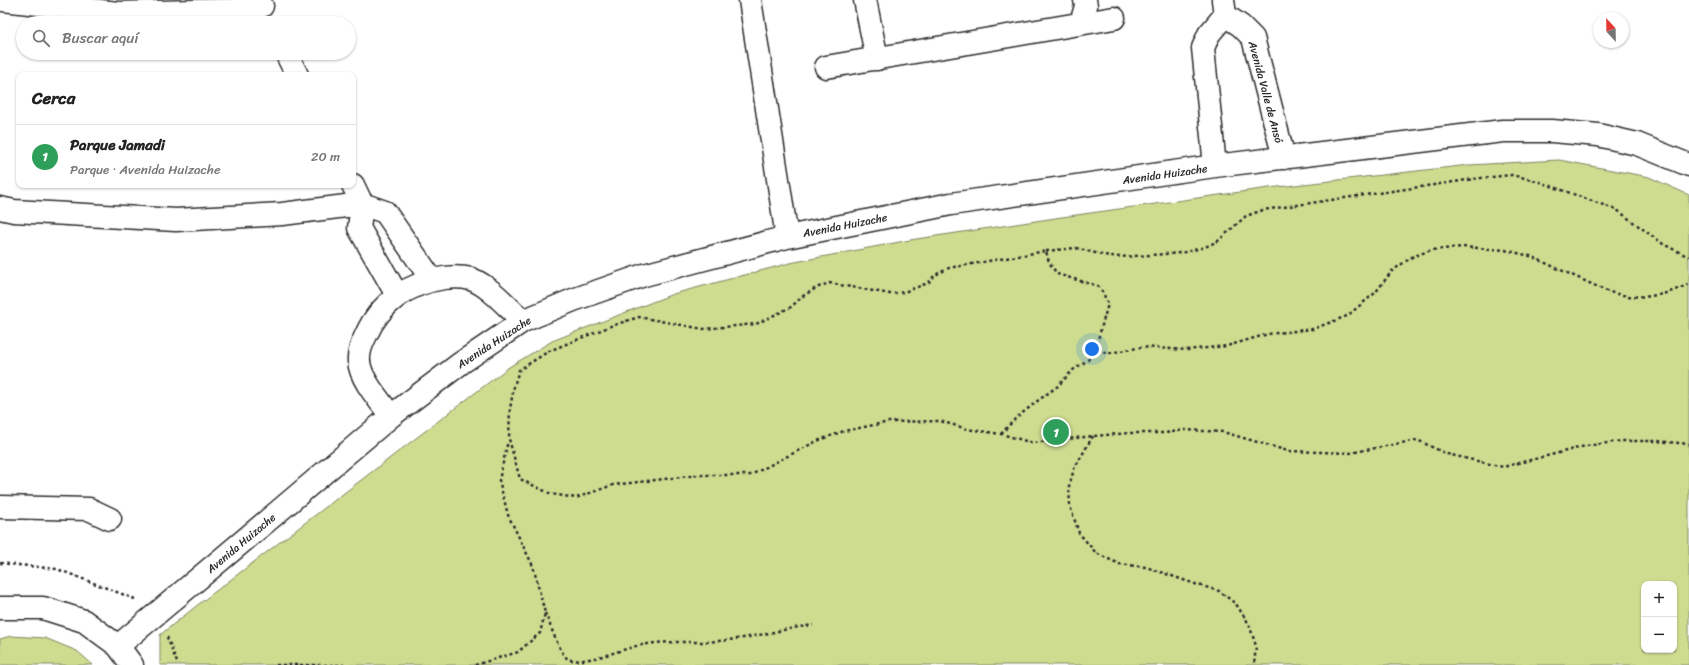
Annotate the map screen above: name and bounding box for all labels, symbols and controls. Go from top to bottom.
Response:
north arrow [1593,12,1629,48]
search box [16,16,356,60]
text: Buscar aquí [62,25,139,51]
icon: search [30,27,52,49]
street label: Avenida Valle de Ansó [1242,38,1288,146]
text: Cerca [32,83,75,113]
text: Parque Jamadi [70,132,165,158]
text: 1 [42,145,48,168]
text: 20 m [311,145,340,168]
text: Parque · Avenida Huizache [70,158,221,181]
street label: Avenida Huizache [1120,159,1209,190]
street label: Avenida Huizache [800,208,889,243]
street label: Avenida Huizache [452,311,536,374]
your location [1082,339,1102,359]
pin: 1 [1043,417,1069,447]
street label: Avenida Huizache [202,508,280,579]
map controls [1641,581,1677,653]
button: + [1641,581,1677,617]
button: − [1641,617,1677,653]

